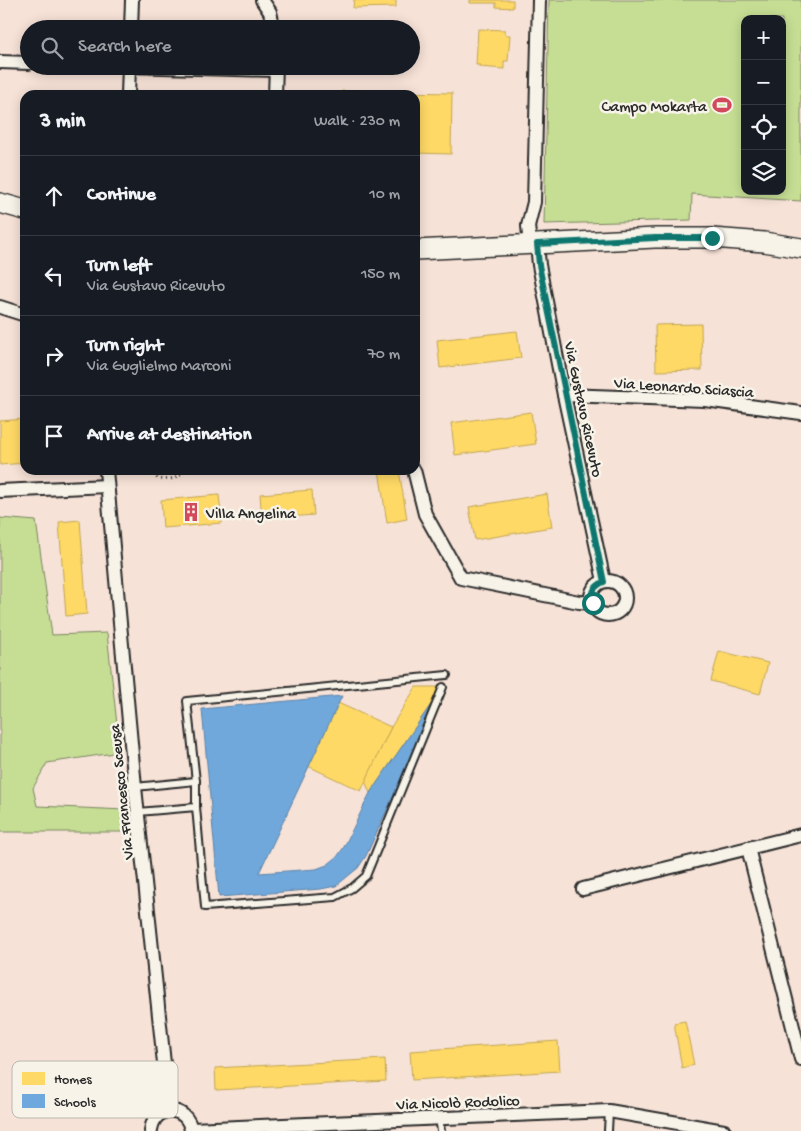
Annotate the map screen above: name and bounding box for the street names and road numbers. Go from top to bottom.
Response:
street label: Via Gustavo Ricevuto [558,339,605,479]
street label: Via Leonardo Sciascia [612,375,755,404]
street label: Via Francesco Sceusa [107,722,140,861]
street label: Via Nicolò Rodolico [395,1093,520,1116]

